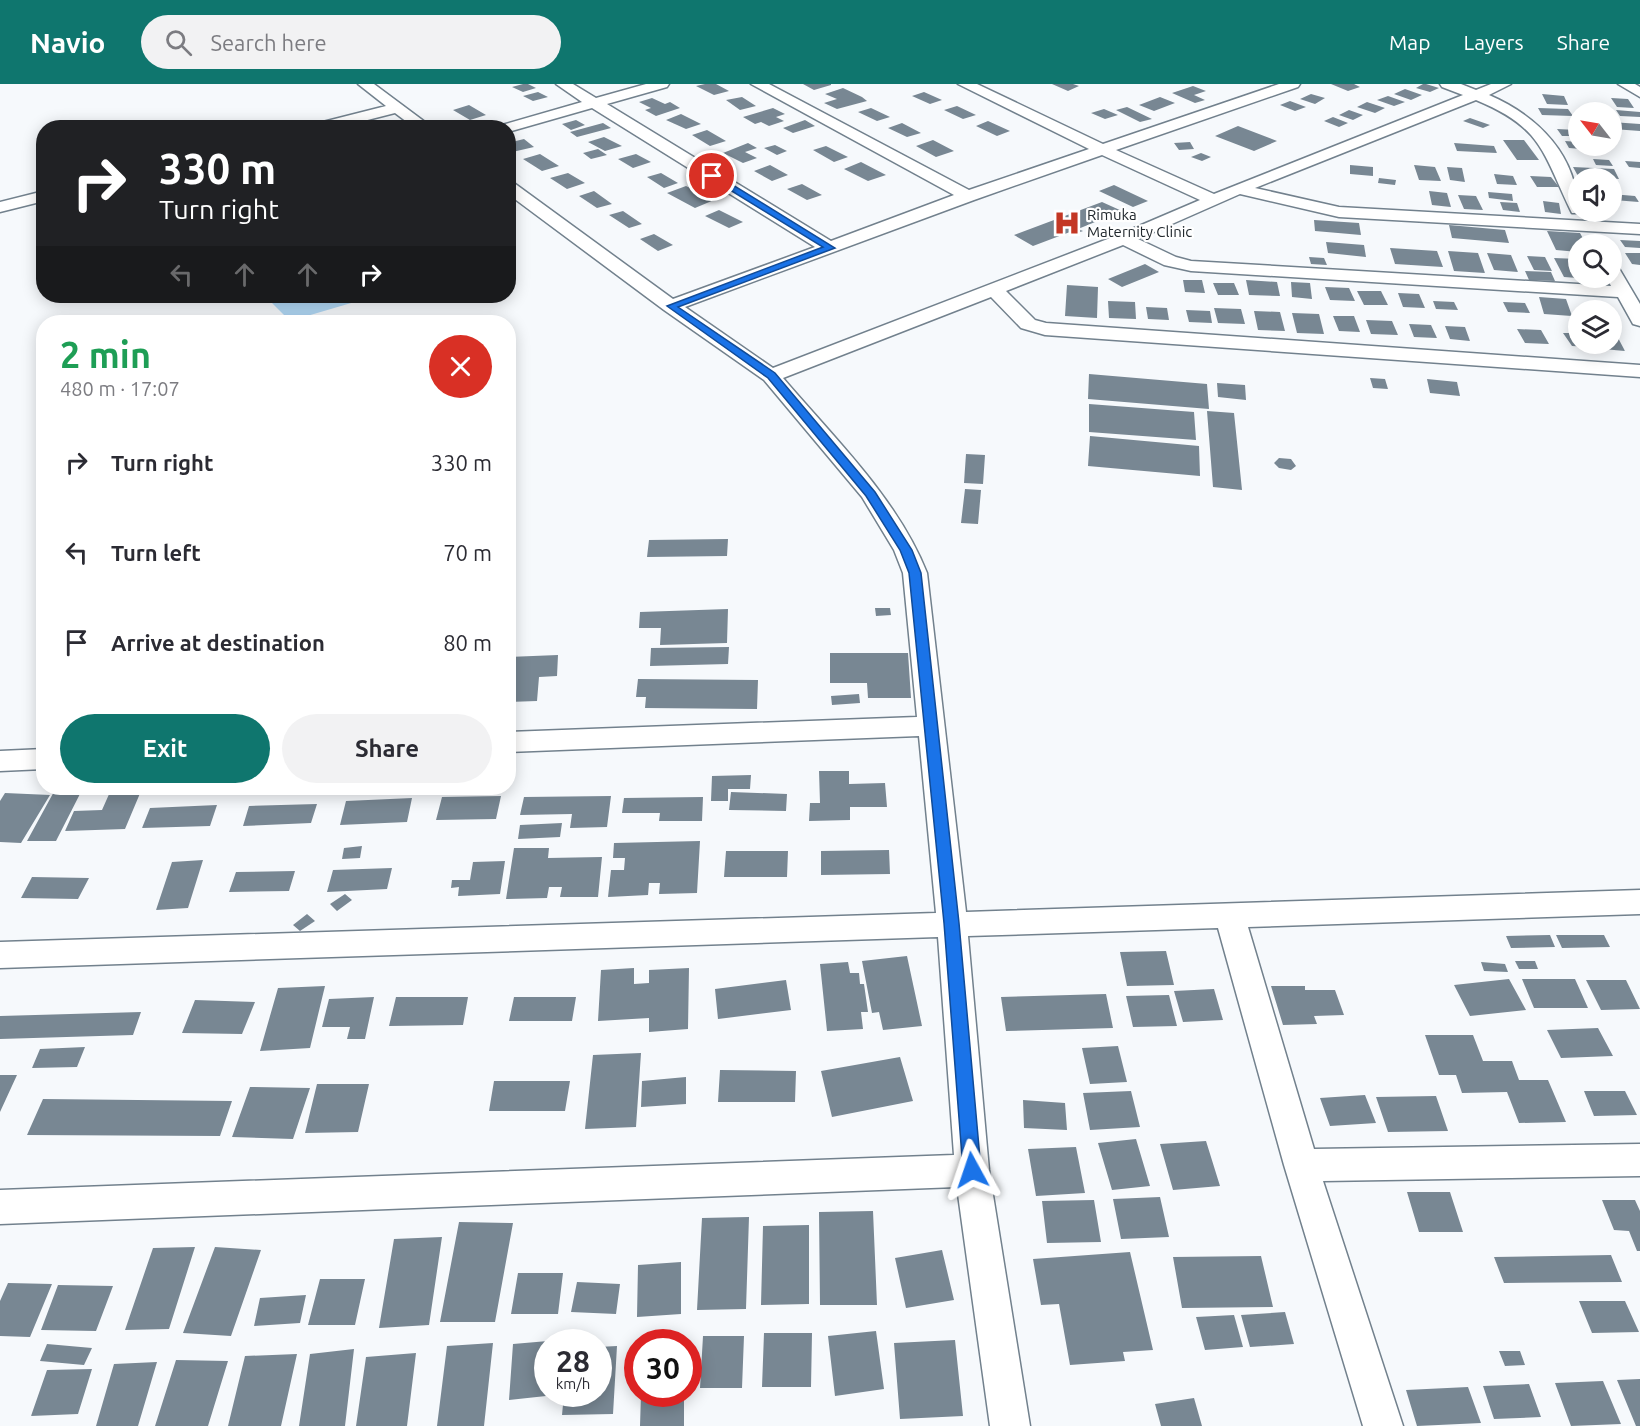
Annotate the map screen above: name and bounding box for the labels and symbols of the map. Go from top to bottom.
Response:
north arrow [1568,102,1622,156]
pin [686,150,737,201]
place label: Rimuka Maternity Clinic [1087,206,1192,240]
hospital icon: Rimuka Maternity Clinic [1052,208,1082,238]
position arrow [940,1138,1004,1202]
speed limit sign: 30 [624,1329,702,1407]

